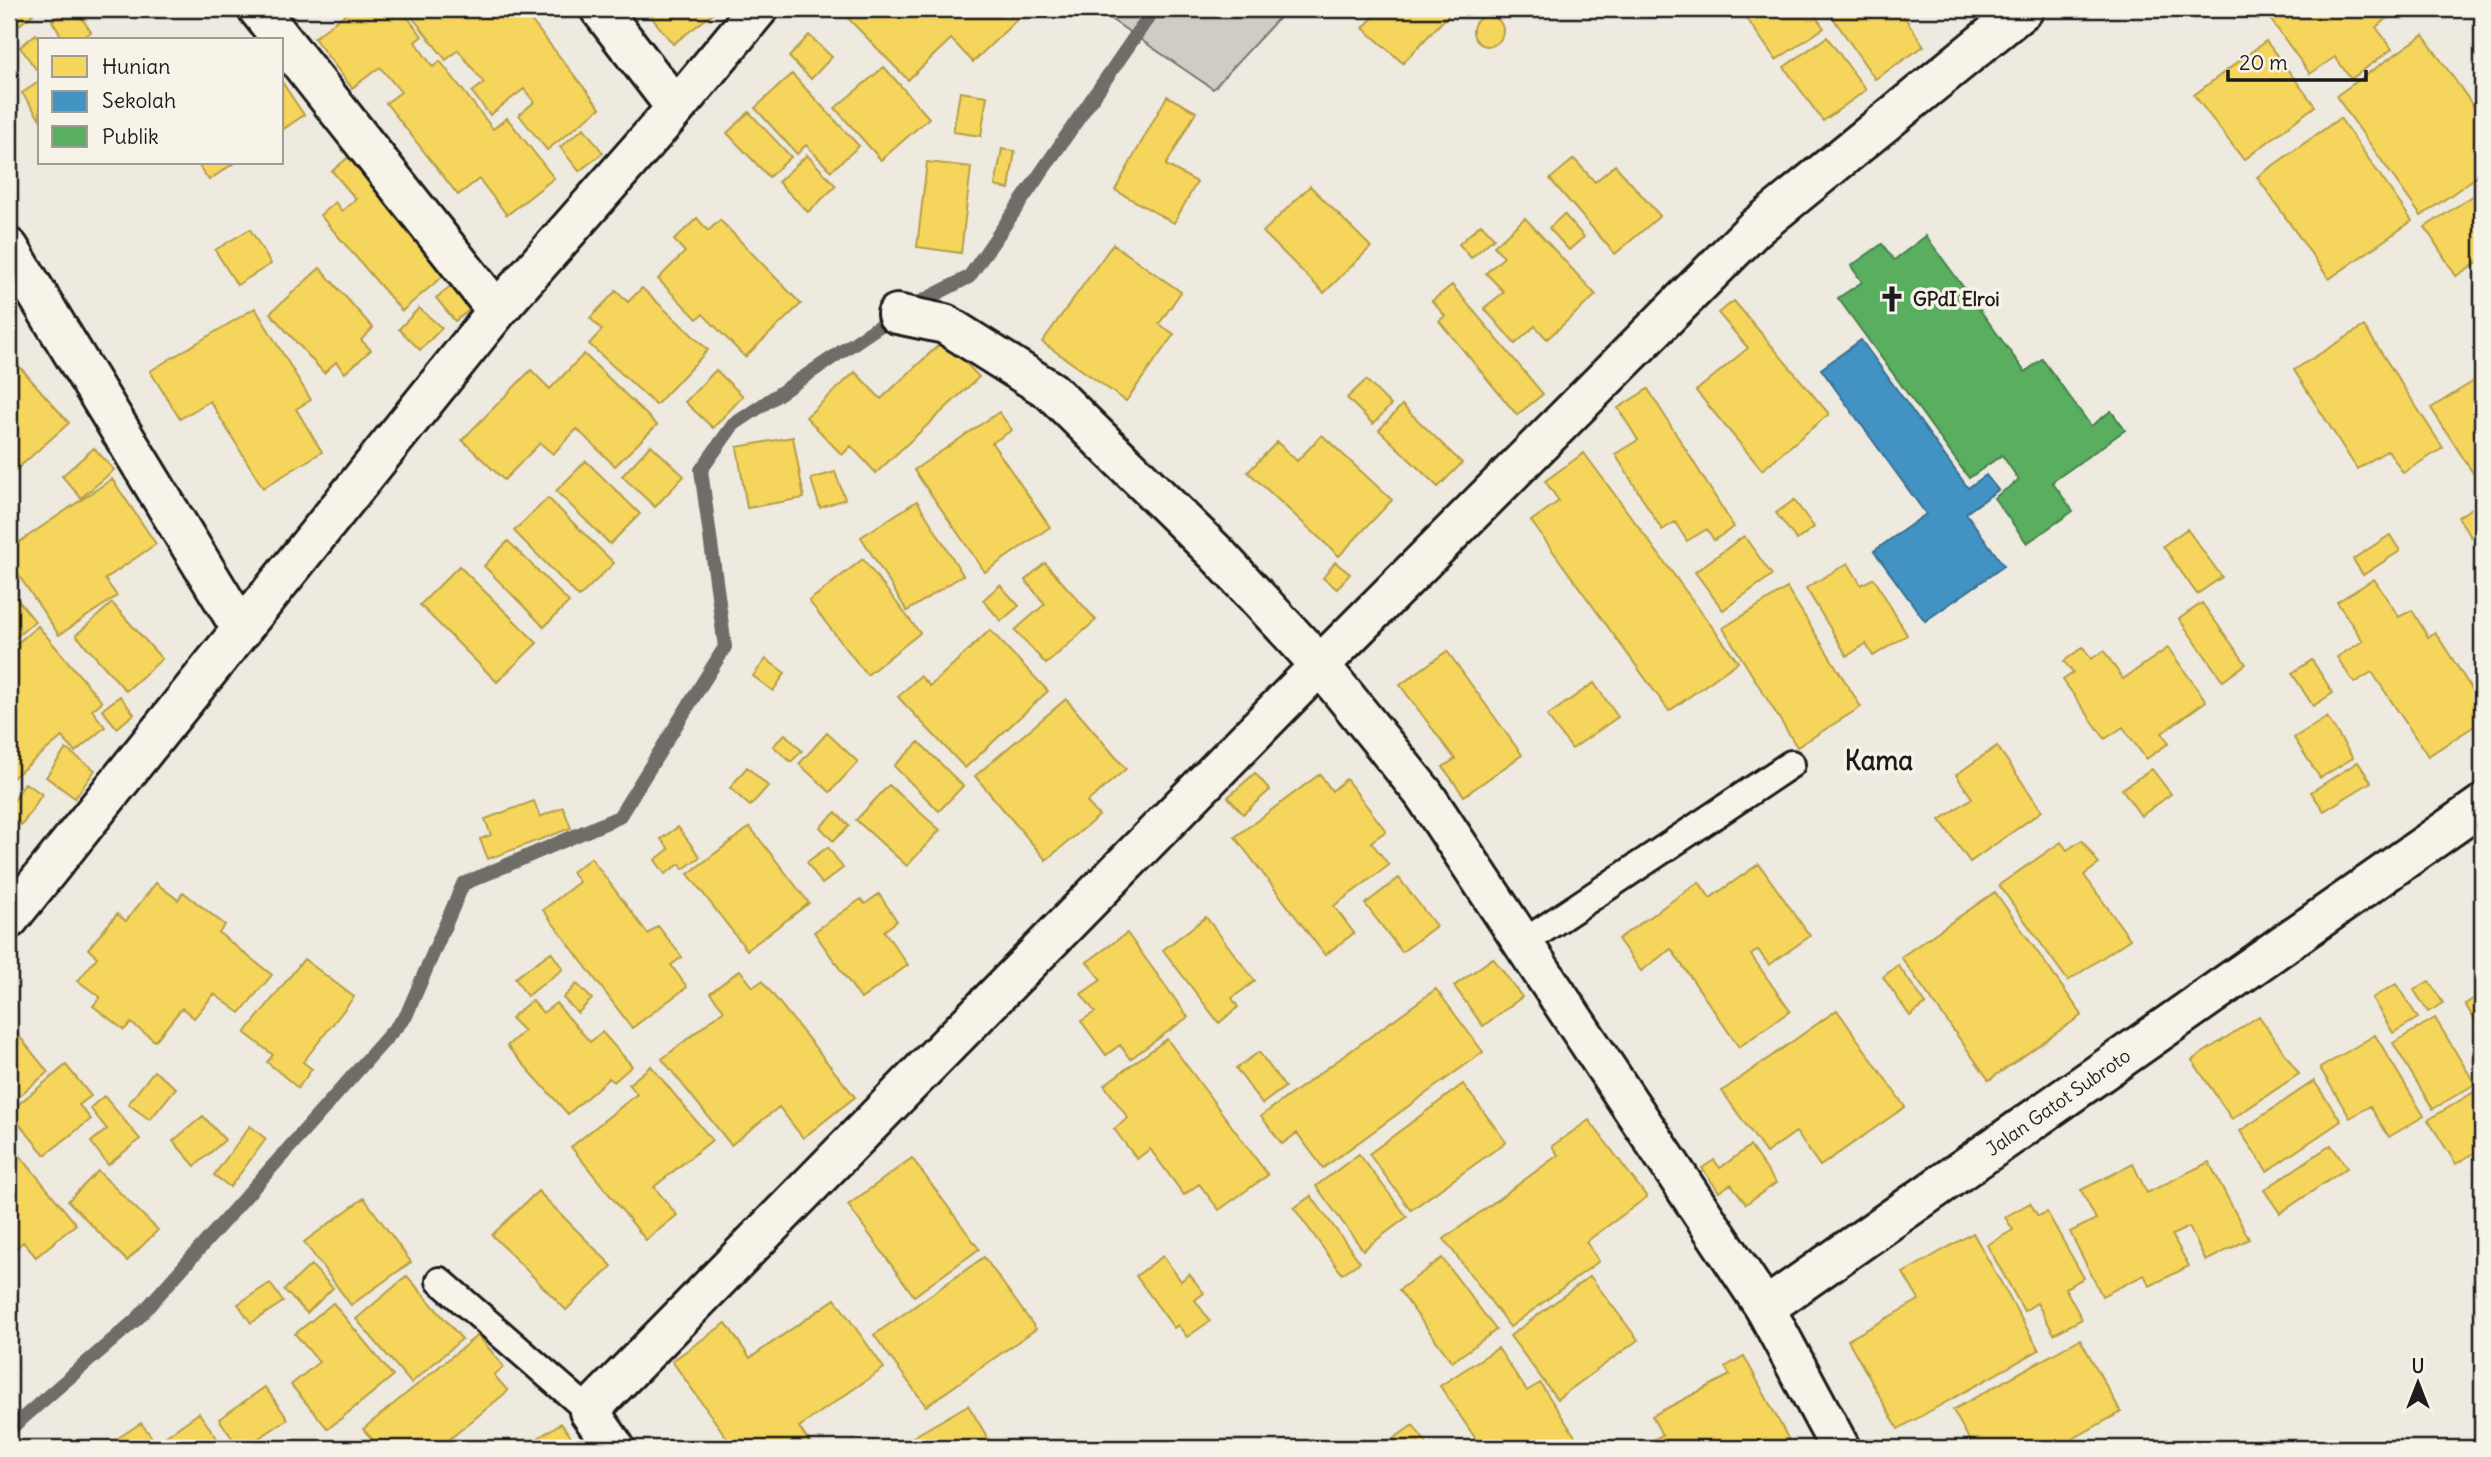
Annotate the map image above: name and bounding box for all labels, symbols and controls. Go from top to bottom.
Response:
legend [38,38,284,164]
scale bar [2228,38,2367,82]
text: 20 m [2239,49,2288,76]
text: Hunian [102,53,170,80]
text: Sekolah [102,87,176,114]
text: Publik [102,123,159,150]
church icon: GPdI Elroi [1877,284,1907,314]
place label: GPdI Elroi [1913,287,2000,311]
district label: Kama [1845,744,1913,777]
street label: Jalan Gatot Subroto [1981,1043,2135,1161]
north arrow [2382,1348,2452,1418]
text: U [2412,1354,2424,1378]

